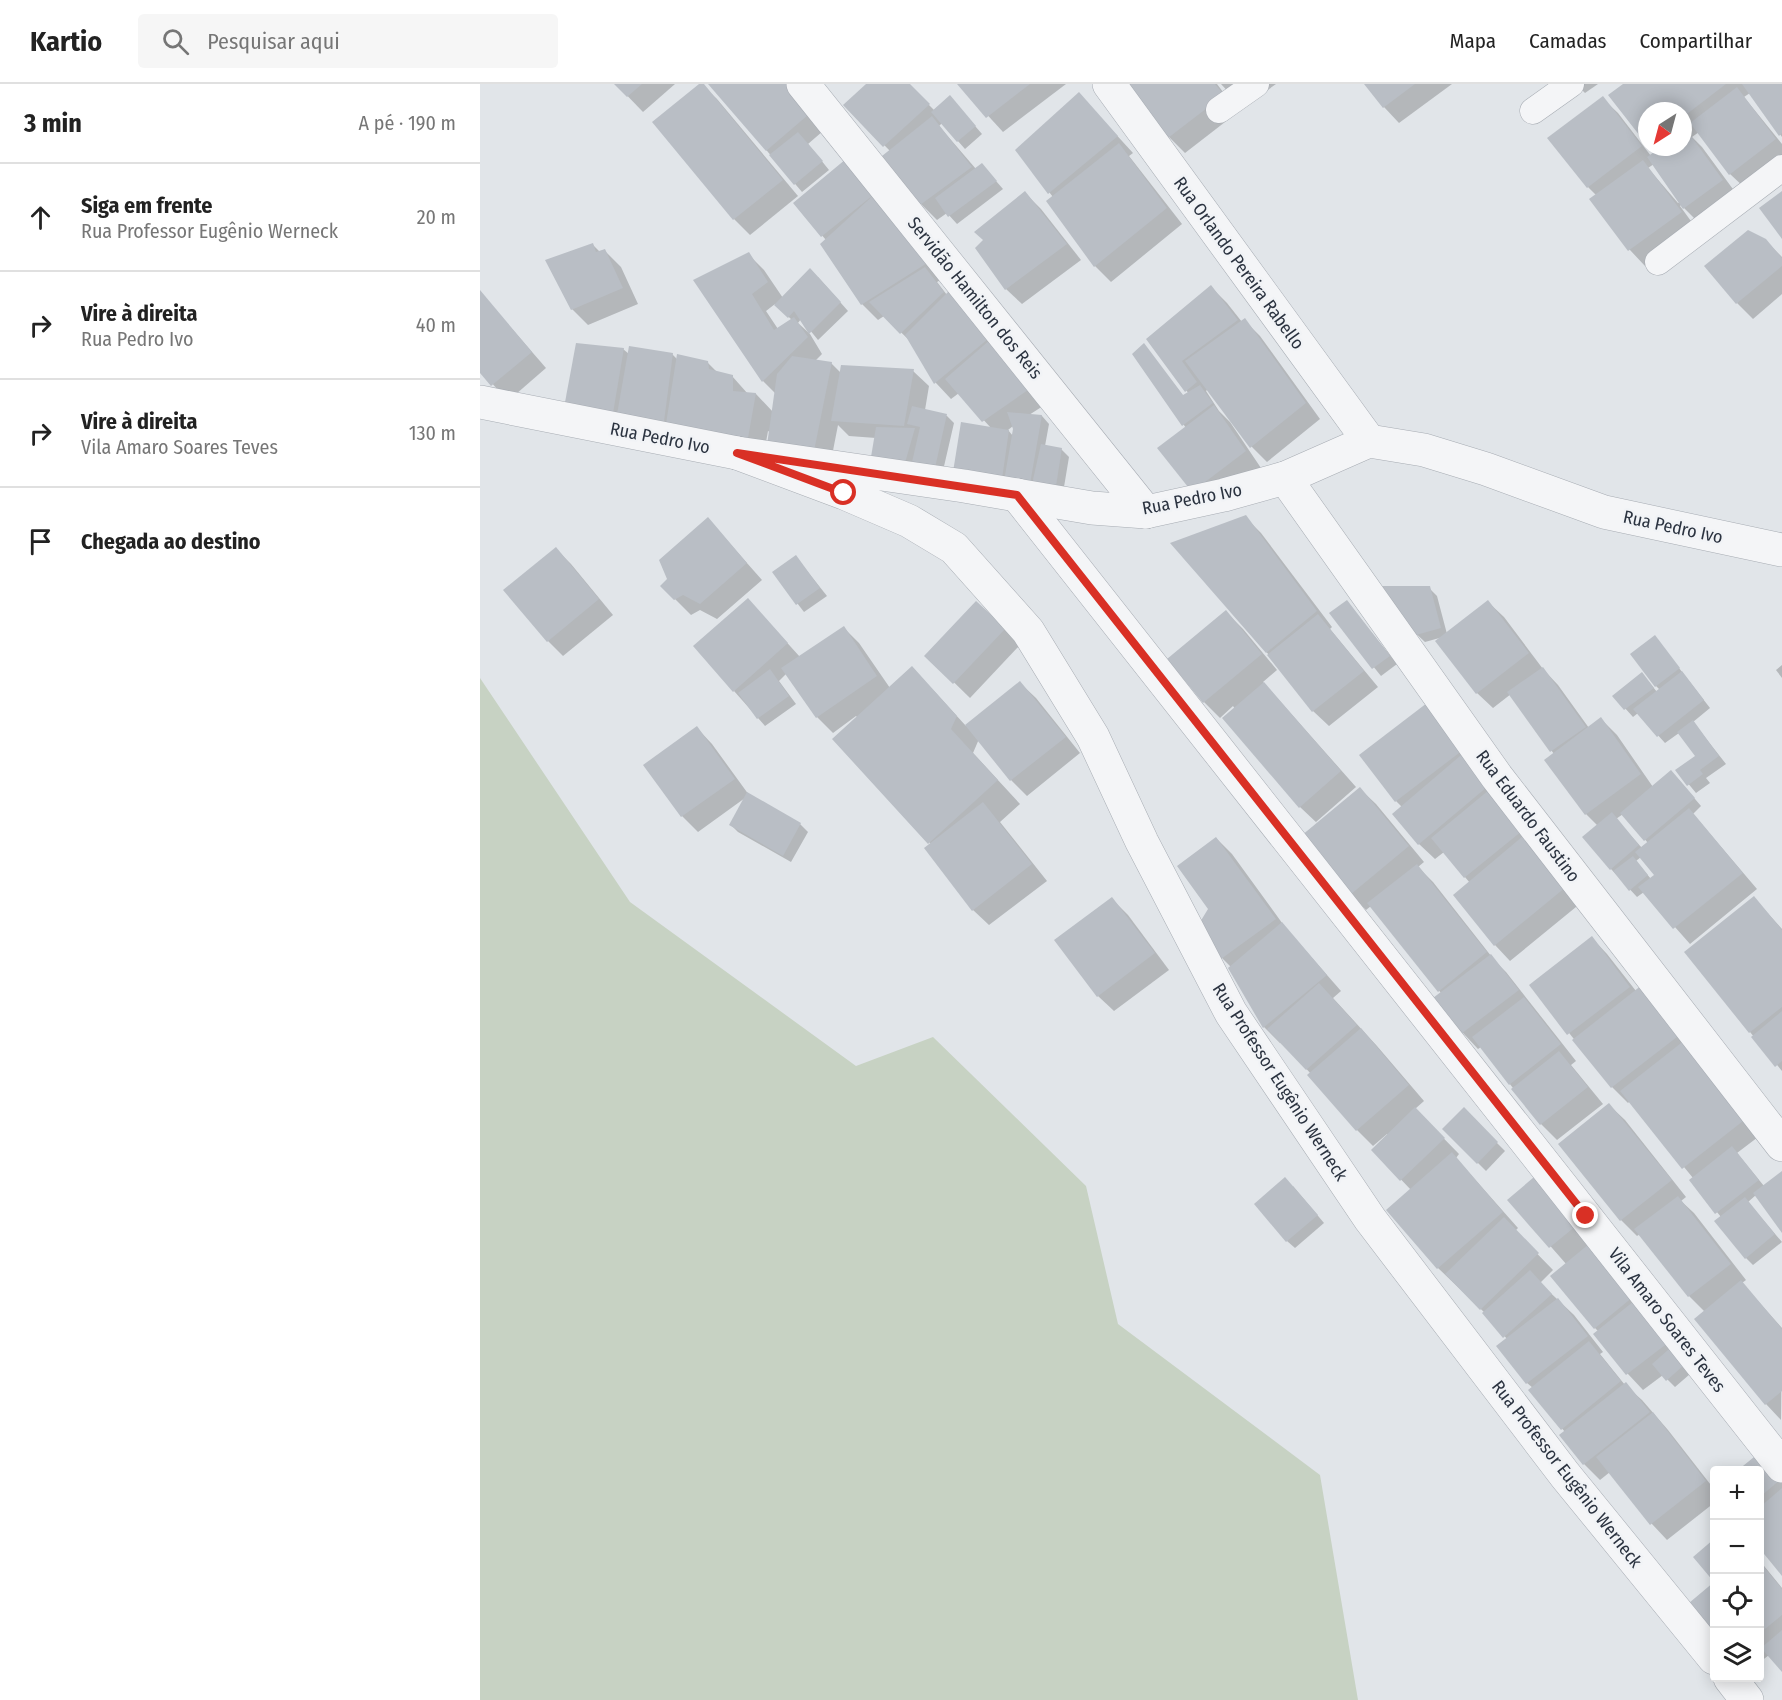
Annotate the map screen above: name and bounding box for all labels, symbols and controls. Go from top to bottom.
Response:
search box [138,14,558,68]
text: Kartio [30,25,102,58]
icon: search [159,25,192,58]
text: Pesquisar aqui [207,28,340,55]
text: Mapa [1450,28,1496,54]
text: Camadas [1529,28,1607,54]
text: Compartilhar [1640,28,1752,54]
north arrow [1638,102,1692,156]
text: 3 min [24,108,82,139]
text: A pé · 190 m [359,111,456,135]
street label: Rua Orlando Pereira Rabello [1169,173,1309,353]
text: Siga em frente [81,192,212,219]
icon: ahead [24,201,57,234]
text: 20 m [417,205,456,229]
street label: Servidão Hamilton dos Reis [903,213,1047,384]
text: Rua Professor Eugênio Werneck [81,219,338,243]
text: Vire à direita [81,300,197,327]
icon: right [24,309,57,342]
text: 40 m [416,313,456,337]
text: Rua Pedro Ivo [81,327,194,351]
text: Vire à direita [81,408,197,435]
icon: right [24,417,57,450]
street label: Rua Pedro Ivo [608,418,712,458]
text: 130 m [409,421,456,445]
text: Vila Amaro Soares Teves [81,435,278,459]
route start [830,479,856,505]
street label: Rua Pedro Ivo [1140,479,1244,519]
street label: Rua Pedro Ivo [1621,506,1725,548]
icon: arrive [24,525,57,558]
text: Chegada ao destino [81,528,261,555]
street label: Rua Eduardo Faustino [1471,746,1585,886]
street label: Rua Professor Eugênio Werneck [1208,979,1353,1185]
route end [1572,1202,1598,1228]
street label: Vila Amaro Soares Teves [1604,1243,1730,1397]
street label: Rua Professor Eugênio Werneck [1487,1376,1647,1572]
map controls [1710,1466,1764,1682]
button: + [1710,1466,1764,1520]
button: − [1710,1520,1764,1574]
button: locate [1710,1574,1764,1628]
button: layers [1710,1628,1764,1682]

